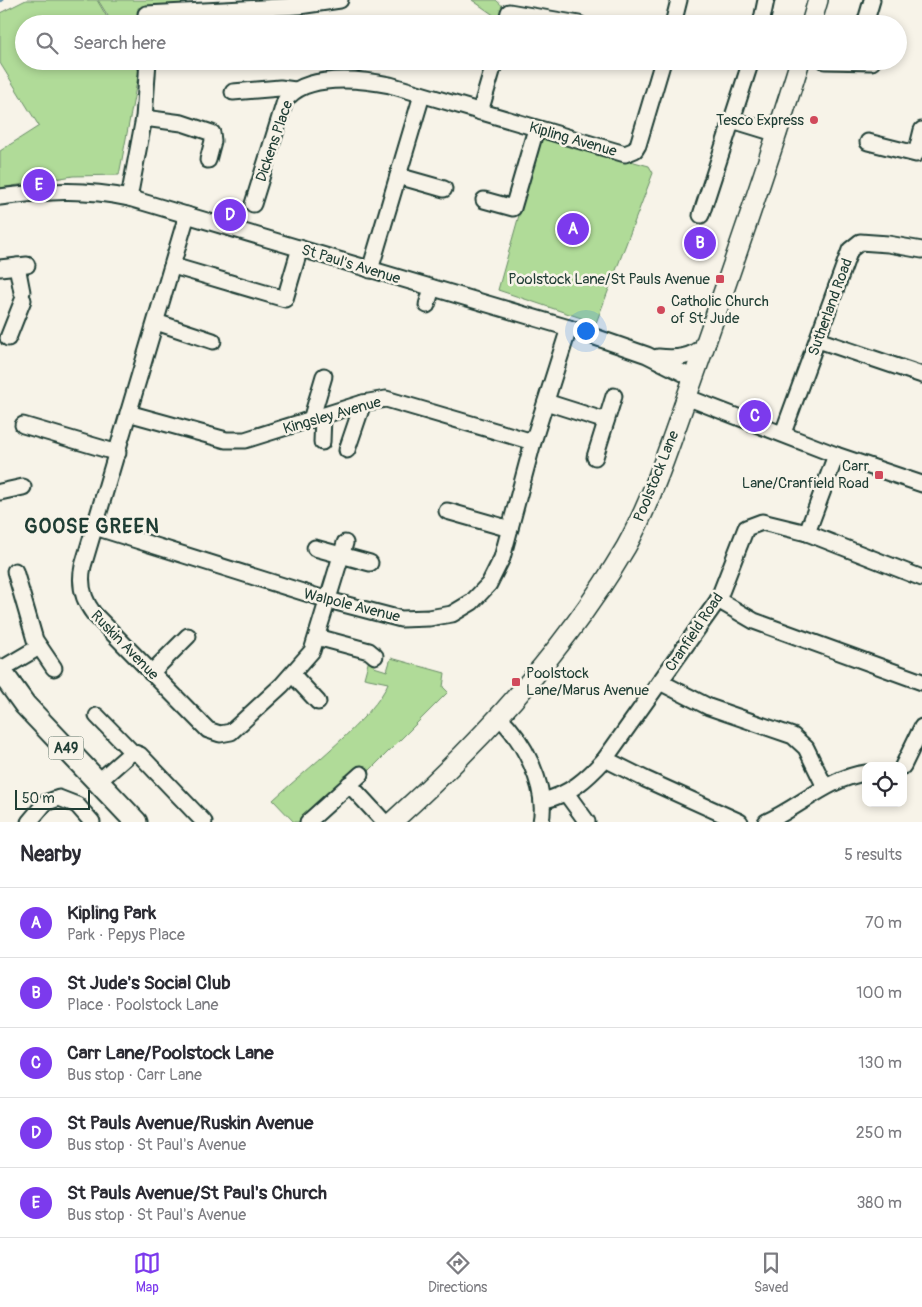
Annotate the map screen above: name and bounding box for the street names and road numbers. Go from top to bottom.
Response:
street label: Dickens Place [252,97,297,184]
street label: Kipling Avenue [527,118,619,161]
street label: St Paul's Avenue [299,240,403,289]
street label: Sutherland Road [804,256,857,359]
street label: Kingsley Avenue [281,392,384,439]
street label: Poolstock Lane [630,427,684,525]
street label: Walpole Avenue [302,584,403,627]
street label: Cranfield Road [661,589,728,675]
street label: Ruskin Avenue [87,607,163,685]
road number: A49 [48,736,84,760]

